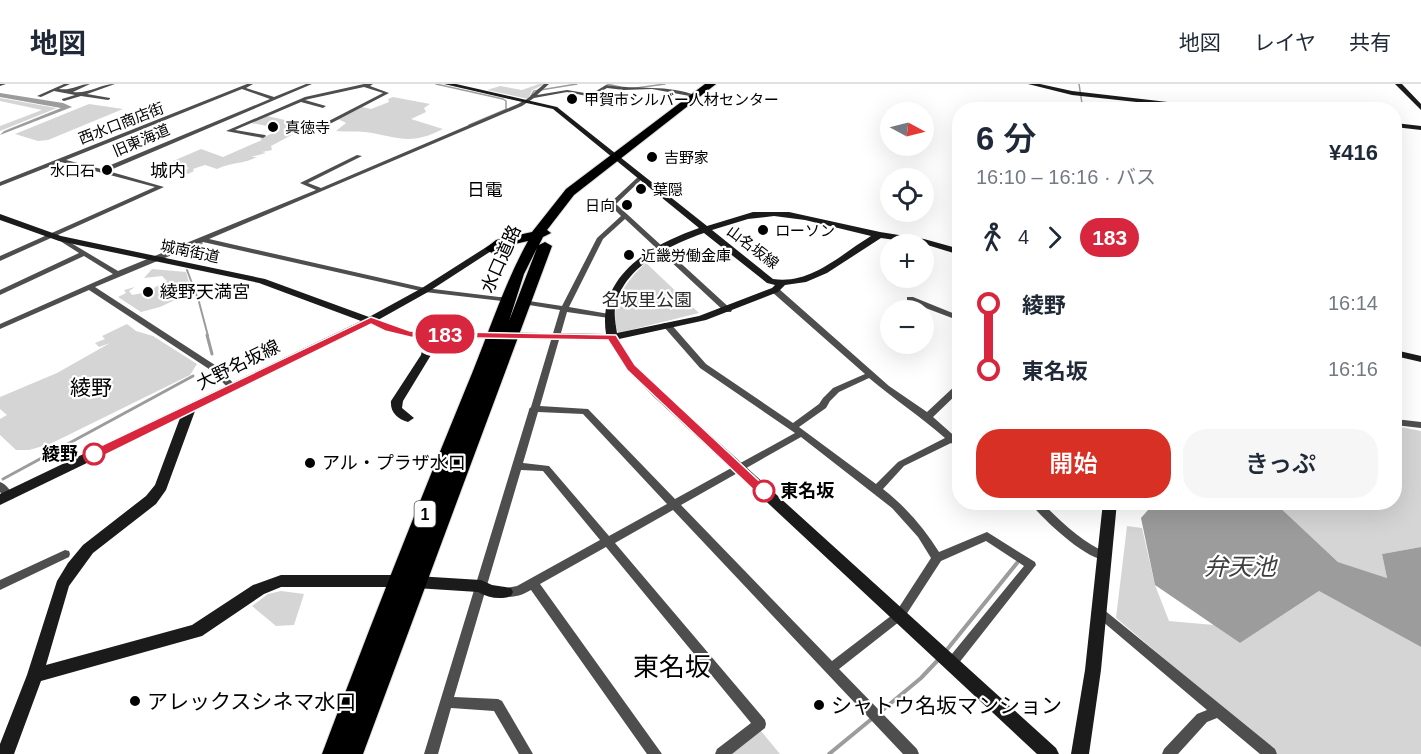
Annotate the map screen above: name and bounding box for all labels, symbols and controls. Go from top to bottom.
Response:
text: 地図 [30,28,86,59]
text: 地図 [1179,31,1221,54]
text: レイヤ [1254,31,1316,54]
text: 共有 [1349,31,1391,54]
place label: 甲賀市シルバー人材センター [584,91,779,108]
marker: 甲賀市シルバー人材センター [565,92,579,106]
street label: 西水口商店街 [76,99,166,147]
north arrow [880,102,934,156]
map controls [880,102,934,354]
place label: 真徳寺 [285,119,330,136]
street label: 旧東海道 [110,120,172,160]
marker: 真徳寺 [266,120,280,134]
text: 6 分 [976,120,1037,157]
text: ¥416 [1329,140,1378,165]
place label: 吉野家 [664,149,709,166]
marker: 吉野家 [645,150,659,164]
district label: 城内 [150,161,186,181]
place label: 水口石 [50,162,95,179]
marker: 水口石 [100,163,114,177]
text: 16:10 – 16:16 · バス [976,166,1156,188]
button: locate [880,168,934,222]
district label: 日電 [467,180,503,200]
place label: 葉隠 [653,181,683,198]
marker: 葉隠 [634,182,648,196]
place label: 日向 [585,197,615,214]
marker: 日向 [620,198,634,212]
icon: walk [976,221,1009,254]
icon: forward [1038,221,1071,254]
street label: 水口道路 [477,222,525,296]
street label: 山名坂線 [724,222,782,272]
place label: ローソン [775,222,835,239]
marker: ローソン [756,223,770,237]
text: 4 [1018,226,1029,248]
text: 183 [1092,226,1127,249]
button: + [880,234,934,288]
street label: 城南街道 [159,236,221,266]
place label: 近畿労働金庫 [641,247,731,264]
marker: 近畿労働金庫 [622,248,636,262]
place label: 綾野天満宮 [160,282,250,302]
marker: 綾野天満宮 [141,285,155,299]
park label: 名坂里公園 [602,290,692,310]
text: 16:14 [1328,292,1378,314]
text: 綾野 [1022,293,1066,318]
button: − [880,300,934,354]
line badge: 183 [410,314,480,354]
text: 183 [427,323,463,346]
street label: 大野名坂線 [193,336,283,394]
text: 16:16 [1328,358,1378,380]
text: 東名坂 [1022,359,1088,384]
district label: 綾野 [70,376,112,399]
button: 開始 [976,429,1171,498]
button: きっぷ [1183,429,1378,498]
marker: 綾野 [83,443,105,465]
place label: 綾野 [42,444,78,464]
place label: アル・プラザ水口 [322,453,466,473]
marker: アル・プラザ水口 [303,456,317,470]
marker: 東名坂 [753,480,775,502]
place label: 東名坂 [780,481,835,501]
road number: 1 [414,501,436,527]
water label: 弁天池 [1204,553,1278,580]
district label: 東名坂 [633,652,711,682]
place label: アレックスシネマ水口 [147,690,356,713]
marker: アレックスシネマ水口 [128,694,142,708]
place label: シャトウ名坂マンション [831,694,1062,717]
marker: シャトウ名坂マンション [812,698,826,712]

